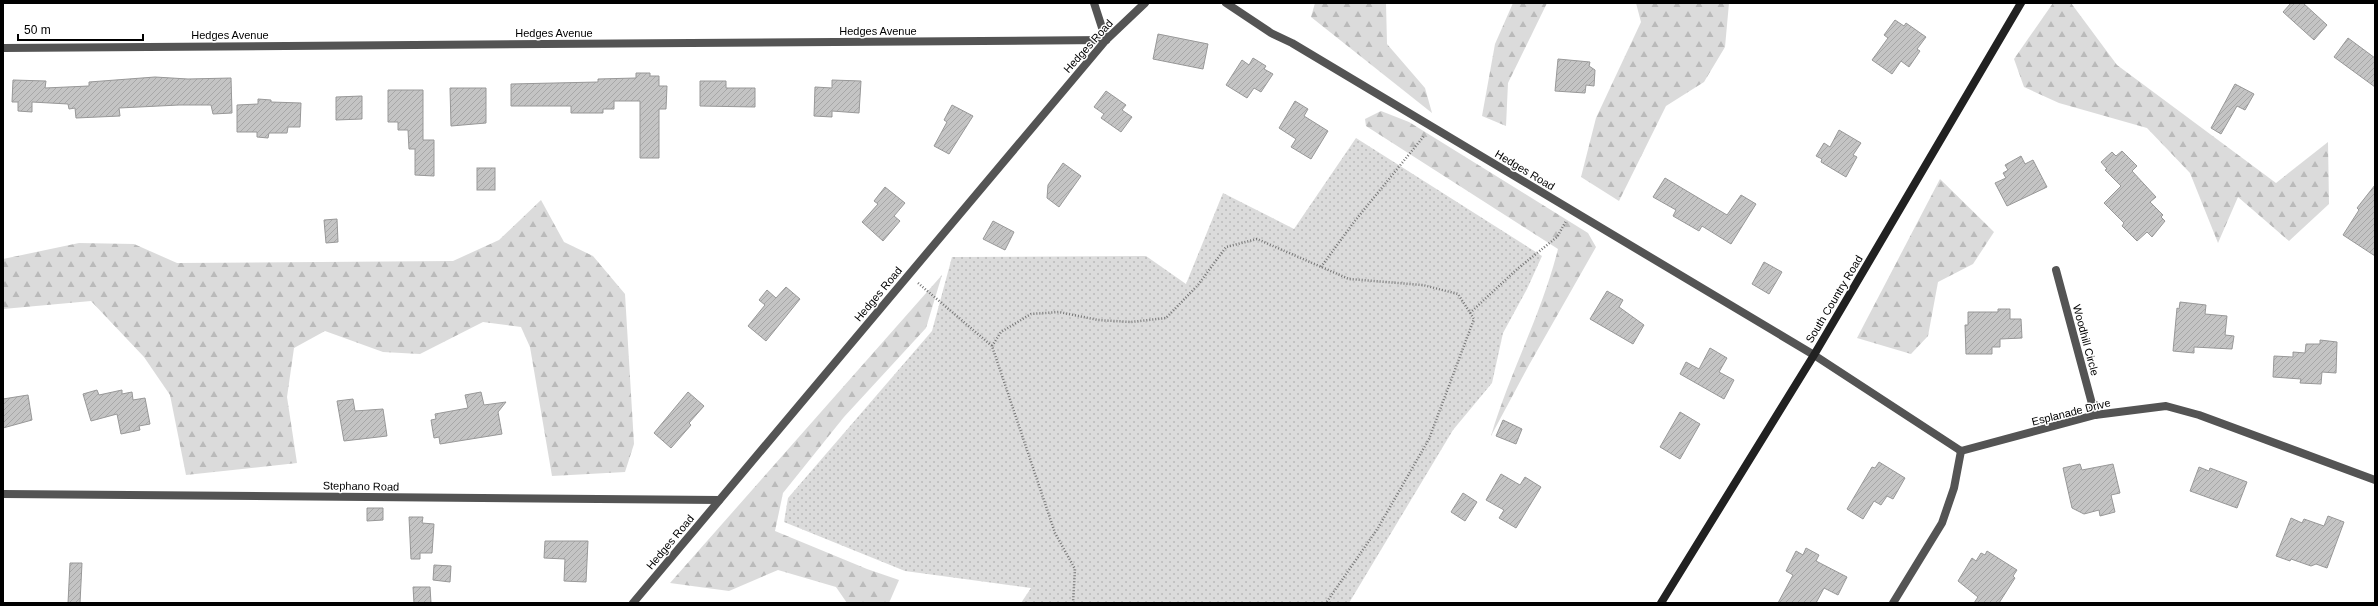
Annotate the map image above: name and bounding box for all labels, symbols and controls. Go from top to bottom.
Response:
scale bar [18,16,143,42]
street label: Hedges Road [1061,17,1115,75]
text: 50 m [24,23,51,37]
street label: Hedges Avenue [839,25,917,37]
street label: Hedges Avenue [515,27,593,39]
street label: Hedges Avenue [191,29,269,41]
street label: Hedges Road [1493,148,1557,192]
street label: South Country Road [1803,253,1865,345]
street label: Hedges Road [852,264,904,324]
street label: Woodhill Circle [2071,303,2101,377]
street label: Esplanade Drive [2030,396,2112,428]
street label: Stephano Road [323,479,399,493]
street label: Hedges Road [644,512,696,572]

